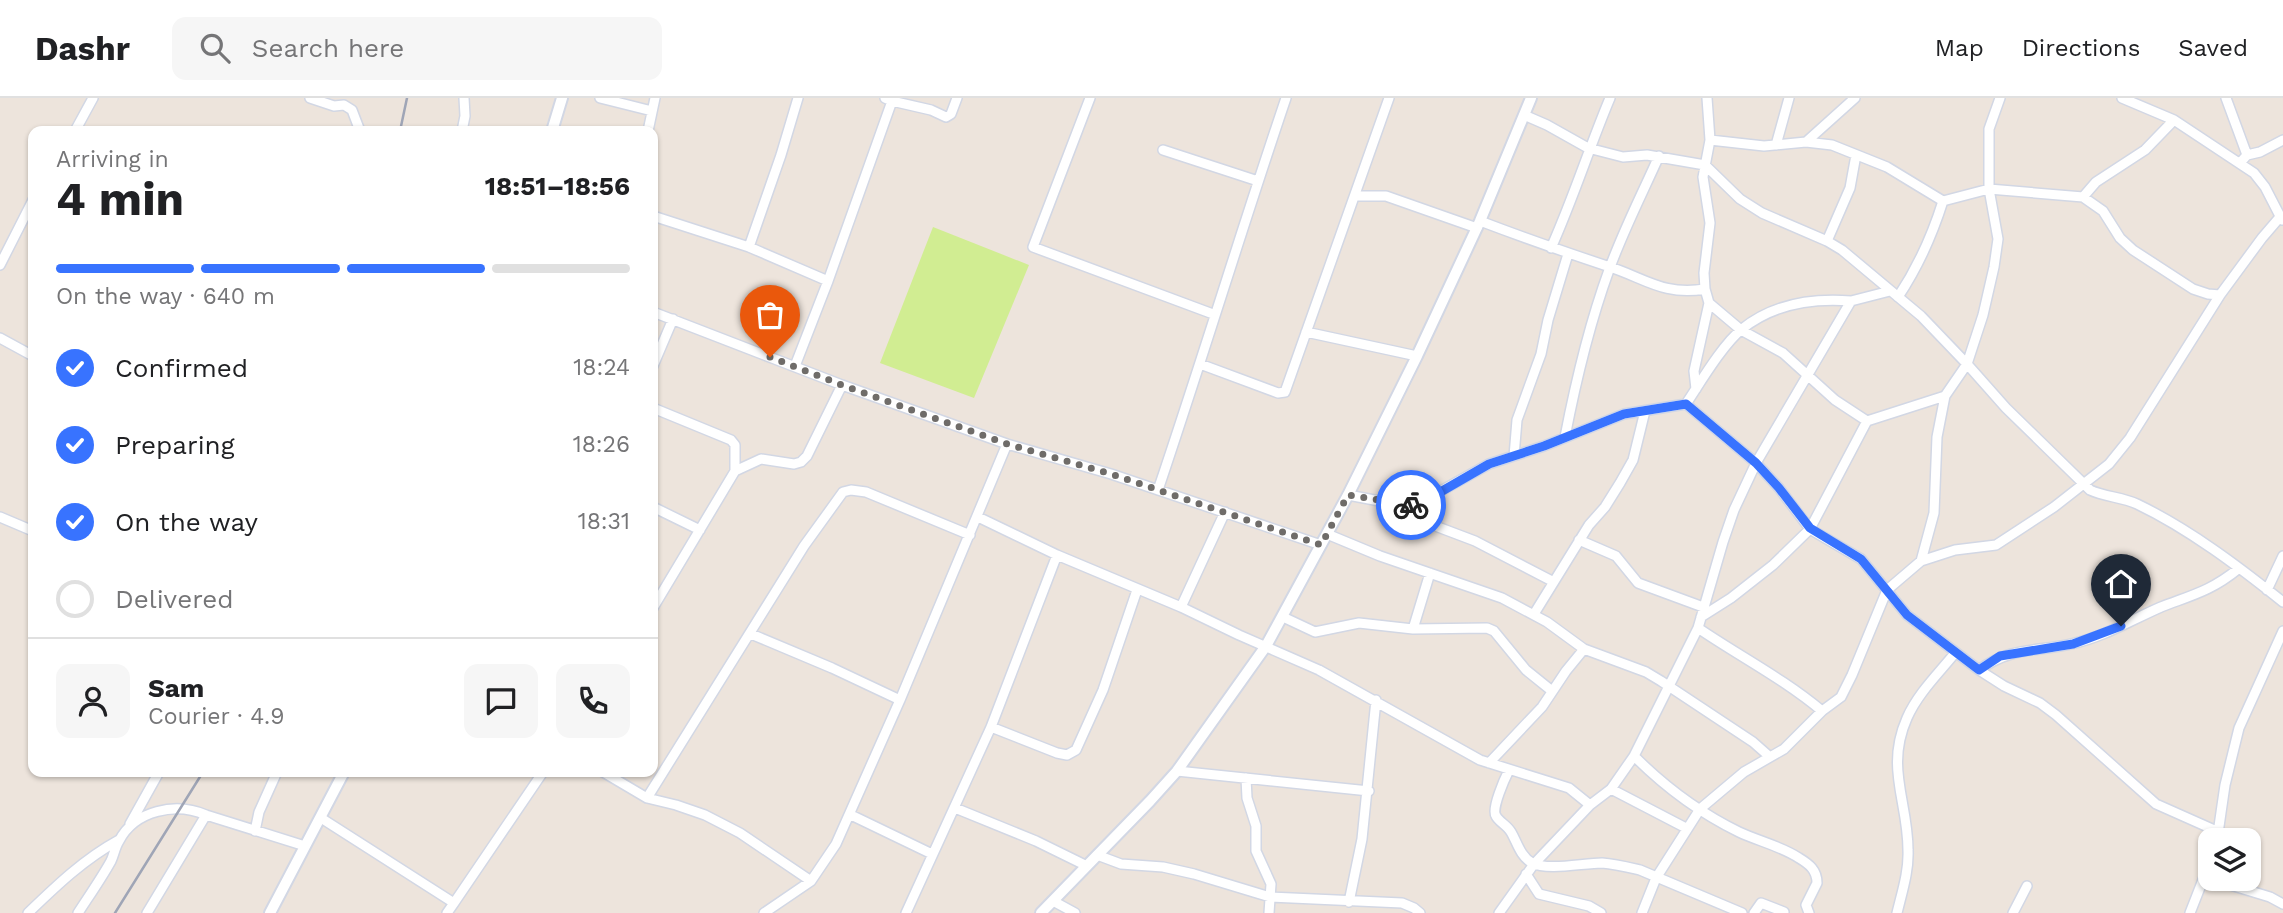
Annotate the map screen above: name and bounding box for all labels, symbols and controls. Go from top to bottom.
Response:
search box [172,17,662,80]
text: Dashr [35,29,130,68]
icon: search [196,29,234,67]
text: Search here [252,33,404,63]
text: Map [1935,34,1984,62]
text: Directions [2022,34,2140,62]
text: Saved [2178,34,2248,62]
text: Arriving in [56,146,169,173]
text: 18:51–18:56 [485,171,630,201]
text: 4 min [56,172,184,226]
text: On the way · 640 m [56,283,275,310]
pin [740,285,800,357]
icon: bag [751,296,789,334]
icon: check [56,349,94,387]
text: Confirmed [115,353,248,383]
text: 18:24 [573,354,630,381]
icon: check [56,426,94,464]
text: Preparing [115,430,235,460]
text: 18:26 [573,431,630,458]
courier [1376,470,1446,540]
icon: bike [1392,486,1430,524]
icon: check [56,503,94,541]
text: On the way [115,507,258,537]
text: 18:31 [578,508,630,535]
pin [2091,554,2151,626]
icon: home [2102,565,2140,603]
text: Delivered [115,584,234,614]
button: person [56,664,130,738]
button: chat [464,664,538,738]
button: phone [556,664,630,738]
text: Sam [148,673,204,703]
text: Courier · 4.9 [148,703,284,730]
map controls [2198,828,2261,891]
button: layers [2198,828,2261,891]

